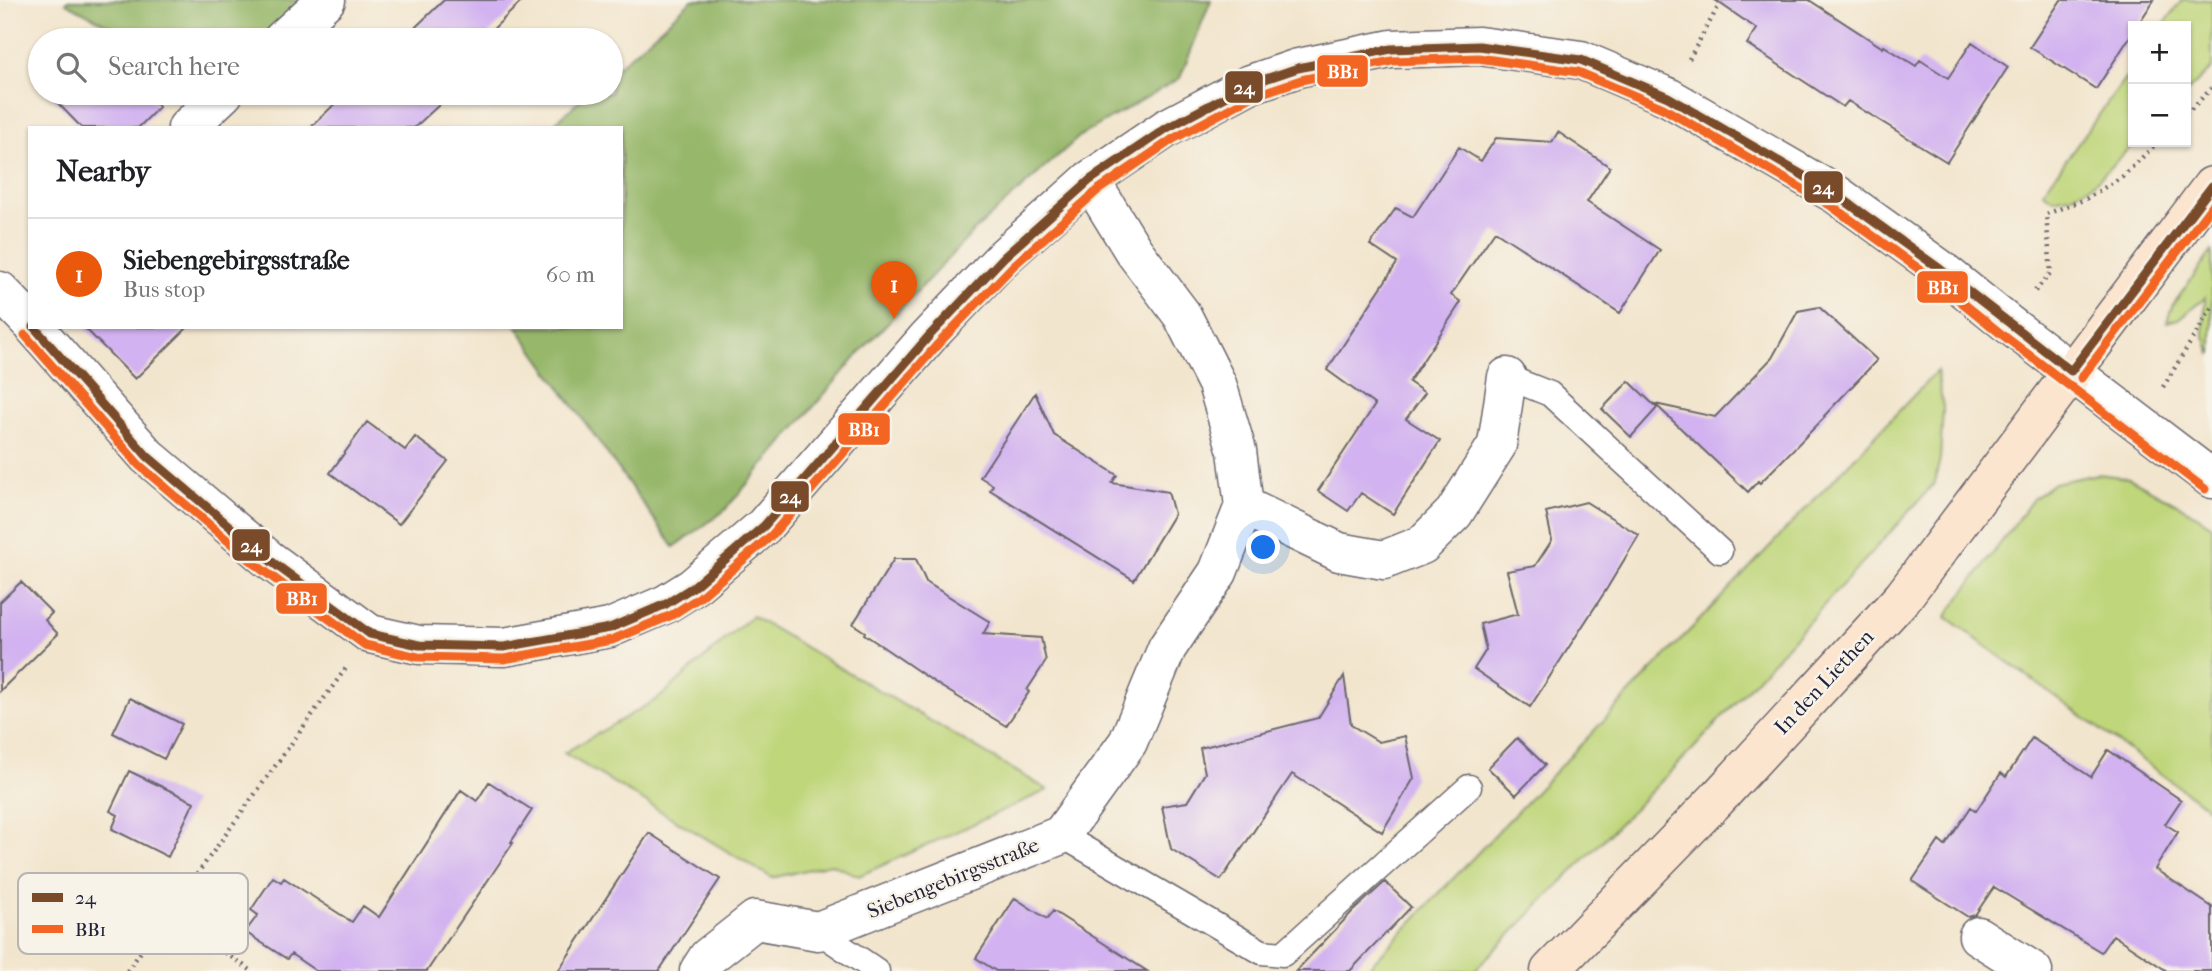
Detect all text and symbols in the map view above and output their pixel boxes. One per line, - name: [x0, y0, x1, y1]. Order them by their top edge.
- map controls: [2128, 21, 2191, 147]
- button: +: [2128, 21, 2191, 84]
- search box: [28, 28, 623, 105]
- icon: search: [52, 48, 90, 86]
- text: Search here: [108, 51, 240, 82]
- line badge: BB1: [1316, 54, 1369, 88]
- text: BB1: [1327, 61, 1359, 83]
- line badge: 24: [1224, 70, 1264, 104]
- text: 24: [1234, 77, 1255, 99]
- button: −: [2128, 84, 2191, 147]
- text: Nearby: [56, 154, 151, 189]
- line badge: 24: [1803, 170, 1844, 204]
- text: 24: [1813, 177, 1834, 199]
- text: Siebengebirgsstraße: [123, 245, 350, 276]
- text: 1: [75, 261, 83, 288]
- text: 60 m: [546, 261, 595, 288]
- pin: 1: [871, 261, 917, 319]
- line badge: BB1: [1916, 270, 1969, 304]
- text: Bus stop: [123, 276, 205, 303]
- text: BB1: [1927, 277, 1959, 299]
- line badge: BB1: [837, 412, 891, 446]
- text: BB1: [848, 419, 880, 441]
- line badge: 24: [770, 480, 810, 513]
- text: 24: [780, 486, 801, 508]
- line badge: 24: [231, 528, 271, 562]
- your location: [1246, 530, 1280, 564]
- text: 24: [241, 535, 262, 557]
- line badge: BB1: [275, 582, 328, 615]
- text: BB1: [286, 588, 318, 610]
- street label: In den Liethen: [1769, 625, 1879, 739]
- street label: Siebengebirgsstraße: [864, 833, 1042, 923]
- legend: [18, 873, 248, 954]
- text: 24: [75, 887, 97, 909]
- text: BB1: [75, 919, 106, 941]

